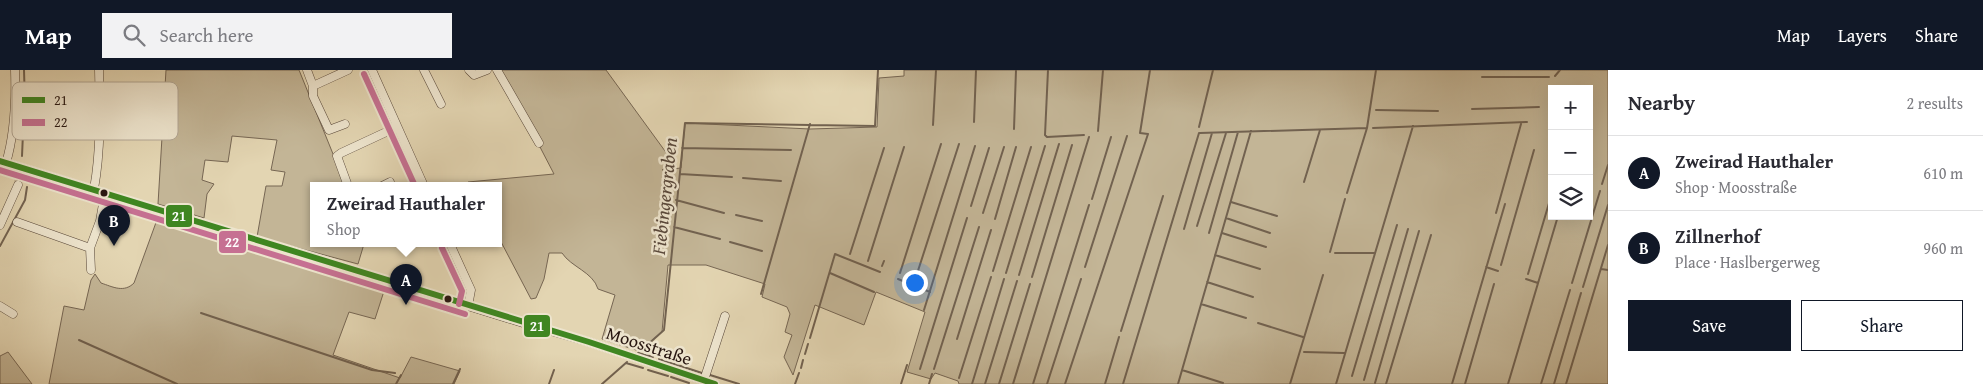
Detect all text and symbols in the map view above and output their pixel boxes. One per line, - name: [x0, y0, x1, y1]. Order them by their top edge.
- search box: [102, 13, 452, 58]
- text: Map: [25, 18, 72, 53]
- icon: search: [120, 21, 148, 49]
- text: Search here: [160, 21, 253, 49]
- text: Map: [1777, 22, 1810, 49]
- text: Layers: [1838, 22, 1887, 49]
- text: Share: [1915, 22, 1958, 49]
- legend: [12, 82, 178, 140]
- map controls: [1548, 85, 1593, 220]
- button: +: [1548, 85, 1593, 130]
- text: Nearby: [1628, 87, 1695, 118]
- text: 21: [54, 90, 67, 110]
- text: 2 results: [1906, 91, 1963, 115]
- text: 22: [54, 112, 67, 132]
- button: −: [1548, 130, 1593, 175]
- water label: Fiebingergraben: [644, 136, 684, 257]
- text: Zweirad Hauthaler: [1675, 147, 1833, 175]
- text: A: [1639, 161, 1649, 185]
- text: 610 m: [1923, 161, 1963, 185]
- button: layers: [1548, 175, 1593, 220]
- text: Shop · Moosstraße: [1675, 175, 1797, 199]
- popup: [310, 182, 502, 247]
- unlabelled marker: [99, 188, 109, 198]
- text: Zweirad Hauthaler: [327, 189, 485, 217]
- line badge: 21: [165, 204, 193, 228]
- pin: B: [98, 205, 130, 246]
- text: 21: [172, 206, 186, 226]
- text: Shop: [327, 217, 360, 241]
- text: Zillnerhof: [1675, 222, 1760, 250]
- line badge: 22: [218, 230, 247, 254]
- text: 22: [225, 232, 239, 252]
- text: B: [1639, 236, 1649, 260]
- text: 960 m: [1923, 236, 1963, 260]
- text: Place · Haslbergerweg: [1675, 250, 1820, 274]
- pin: A: [390, 264, 422, 305]
- your location: [902, 270, 928, 296]
- unlabelled marker: [443, 294, 453, 304]
- button: Save: [1628, 300, 1791, 351]
- button: Share: [1801, 300, 1963, 351]
- line badge: 21: [523, 314, 551, 338]
- text: 21: [530, 316, 544, 336]
- street label: Moosstraße: [603, 319, 695, 372]

